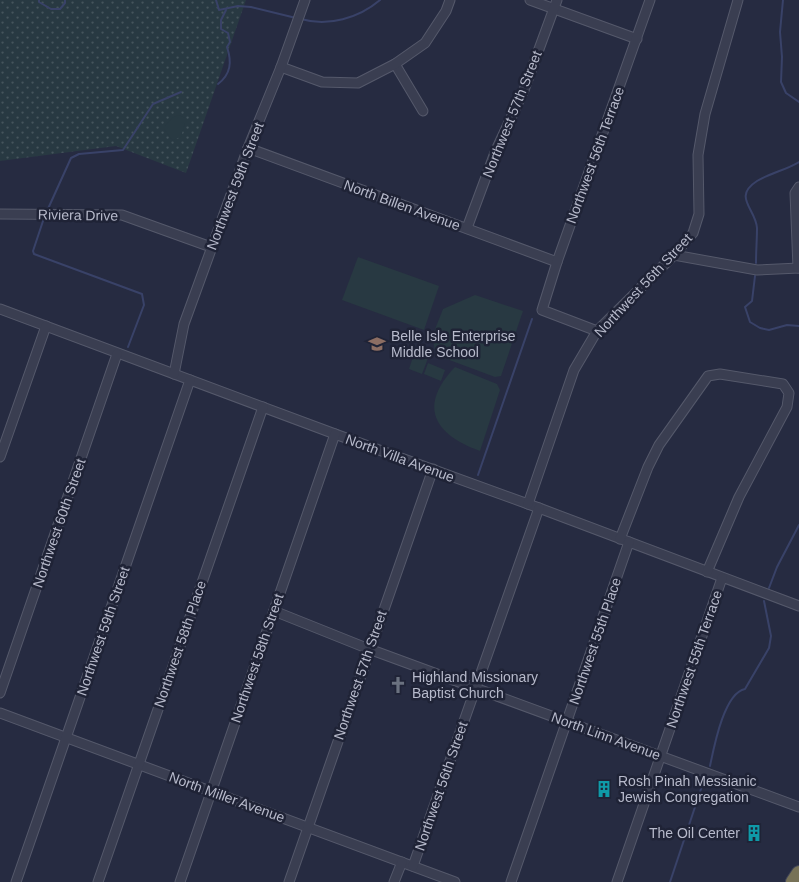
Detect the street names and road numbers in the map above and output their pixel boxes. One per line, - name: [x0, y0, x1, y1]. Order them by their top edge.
- street label: Northwest 57th Street: [479, 48, 545, 180]
- street label: Northwest 56th Terrace: [563, 84, 627, 226]
- street label: Northwest 59th Street: [203, 120, 267, 252]
- street label: North Billen Avenue: [342, 176, 463, 234]
- street label: Riviera Drive: [38, 206, 118, 224]
- street label: Northwest 56th Street: [591, 230, 695, 340]
- street label: North Villa Avenue: [343, 431, 457, 485]
- street label: Northwest 60th Street: [29, 456, 89, 590]
- street label: Northwest 59th Street: [73, 564, 133, 698]
- street label: Northwest 55th Place: [566, 575, 624, 707]
- street label: Northwest 58th Place: [151, 578, 209, 710]
- street label: Northwest 55th Terrace: [663, 588, 725, 730]
- street label: Northwest 58th Street: [227, 591, 287, 725]
- street label: Northwest 57th Street: [330, 608, 390, 742]
- street label: North Linn Avenue: [549, 709, 663, 763]
- street label: Northwest 56th Street: [411, 719, 471, 853]
- street label: North Miller Avenue: [167, 769, 287, 825]

